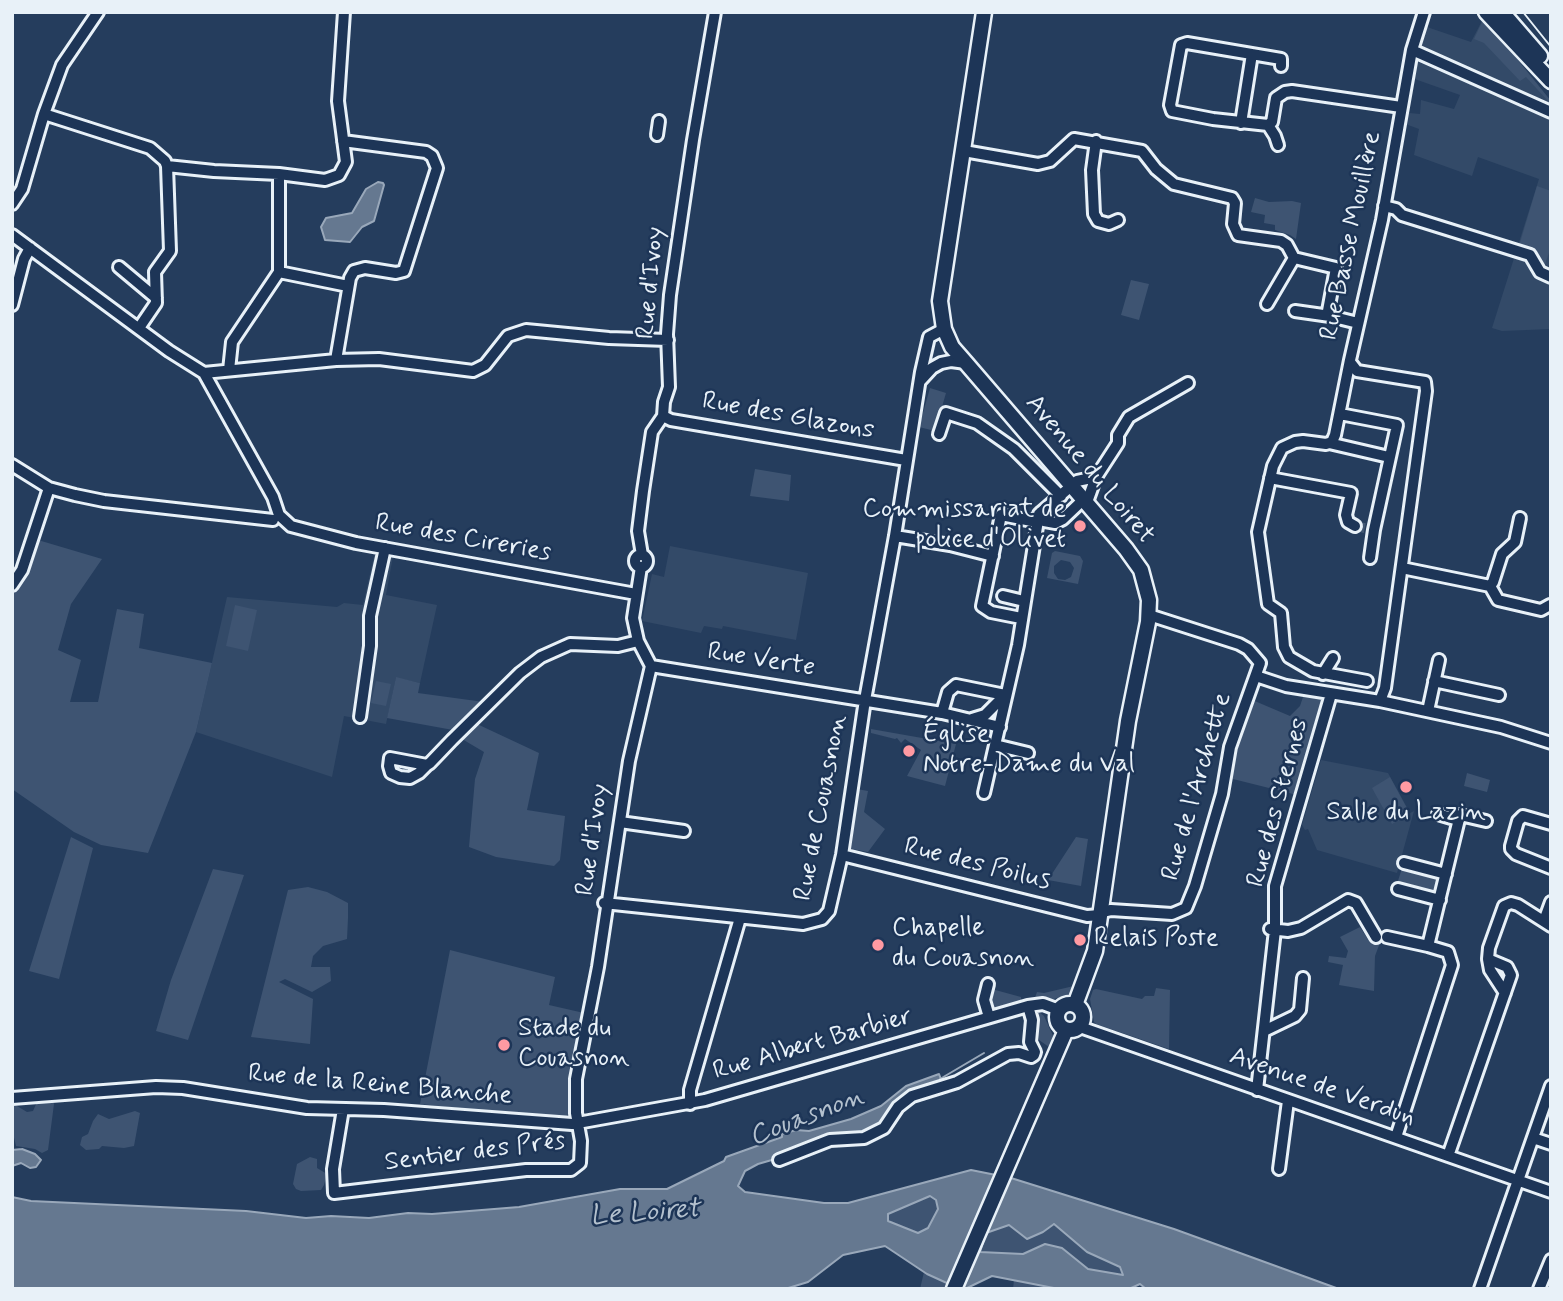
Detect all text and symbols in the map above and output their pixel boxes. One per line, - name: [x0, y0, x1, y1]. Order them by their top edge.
- street label: Rue Basse Mouillère: [1315, 129, 1389, 343]
- street label: Rue d'Ivoy: [632, 225, 672, 341]
- street label: Rue des Glazons: [699, 386, 877, 448]
- street label: Avenue du Loiret: [1017, 389, 1161, 551]
- place label: Commissariat de police d'Olivet: [863, 495, 1066, 556]
- street label: Rue des Cireries: [373, 508, 553, 570]
- marker: Commissariat de police d'Olivet: [1072, 518, 1088, 534]
- street label: Rue Verte: [705, 637, 817, 685]
- street label: Rue de l'Archette: [1156, 689, 1240, 885]
- street label: Rue de Couasnon: [789, 712, 855, 904]
- street label: Rue des Sternes: [1241, 715, 1317, 891]
- place label: Église Notre-Dame du Val: [923, 720, 1135, 782]
- marker: Église Notre-Dame du Val: [901, 743, 917, 759]
- marker: Salle du Lazin: [1398, 779, 1414, 795]
- street label: Rue d'Ivoy: [571, 782, 617, 898]
- place label: Salle du Lazin: [1326, 798, 1486, 830]
- street label: Rue des Poilus: [901, 832, 1053, 898]
- place label: Chapelle du Couasnon: [892, 914, 1034, 976]
- place label: Relais Poste: [1094, 924, 1219, 956]
- marker: Relais Poste: [1072, 932, 1088, 948]
- marker: Chapelle du Couasnon: [870, 937, 886, 953]
- street label: Rue Albert Barbier: [710, 1002, 916, 1088]
- place label: Stade du Couasnon: [518, 1014, 630, 1076]
- marker: Stade du Couasnon: [496, 1037, 512, 1053]
- street label: Avenue de Verdun: [1225, 1042, 1419, 1134]
- street label: Rue de la Reine Blanche: [247, 1059, 513, 1113]
- water label: Couasnon: [745, 1081, 869, 1155]
- street label: Sentier des Prés: [383, 1126, 567, 1180]
- water label: Le Loiret: [589, 1193, 701, 1235]

